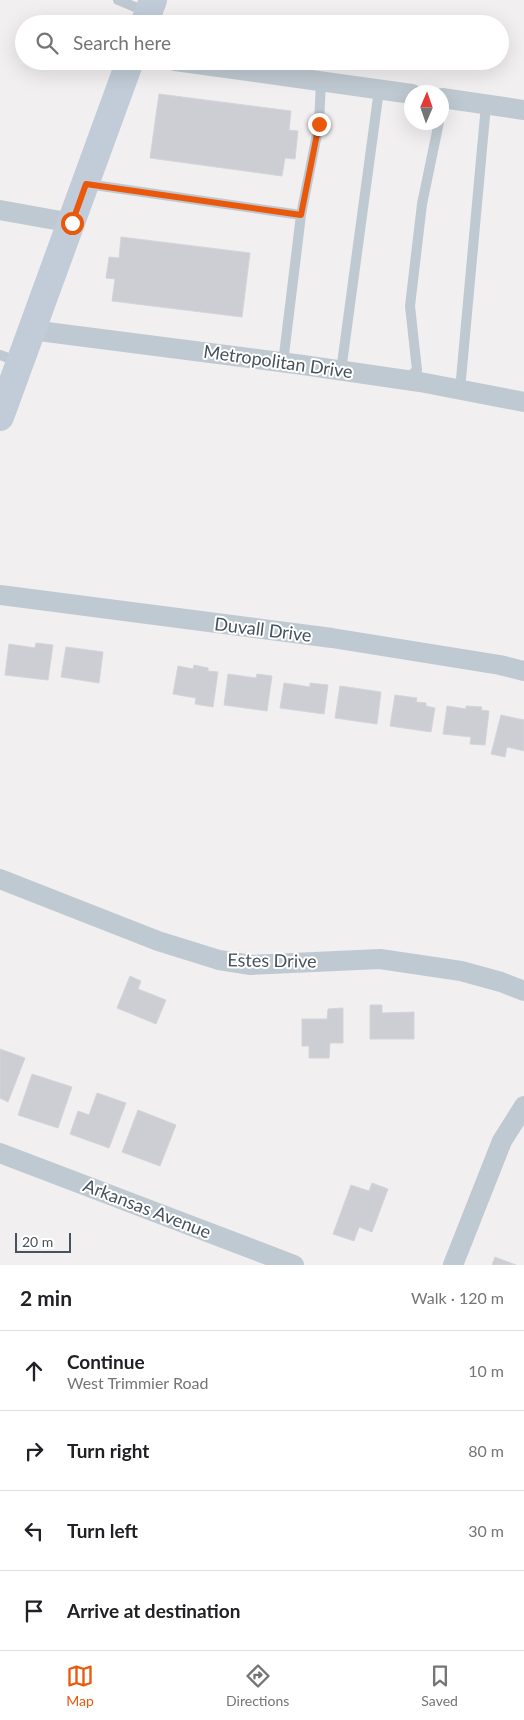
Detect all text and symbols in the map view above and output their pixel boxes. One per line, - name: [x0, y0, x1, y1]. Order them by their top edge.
- search box: [15, 15, 509, 70]
- icon: search: [33, 29, 61, 57]
- text: Search here: [73, 31, 171, 54]
- north arrow: [404, 85, 449, 130]
- route end: [308, 113, 331, 136]
- route start: [61, 212, 84, 235]
- street label: Metropolitan Drive: [202, 340, 354, 382]
- street label: Duvall Drive: [213, 612, 313, 646]
- street label: Estes Drive: [227, 948, 317, 972]
- street label: Arkansas Avenue: [80, 1174, 214, 1243]
- scale bar: [15, 1230, 71, 1253]
- text: 20 m: [22, 1233, 53, 1250]
- text: 2 min: [20, 1285, 72, 1310]
- text: Walk · 120 m: [411, 1288, 504, 1307]
- text: Continue: [67, 1350, 145, 1373]
- icon: ahead: [20, 1357, 48, 1385]
- text: 10 m: [468, 1361, 504, 1380]
- text: West Trimmier Road: [67, 1373, 208, 1392]
- icon: right: [20, 1437, 48, 1465]
- text: Turn right: [67, 1439, 149, 1462]
- text: 80 m: [468, 1441, 504, 1460]
- icon: left: [20, 1517, 48, 1545]
- text: Turn left: [67, 1519, 138, 1542]
- text: 30 m: [468, 1521, 504, 1540]
- icon: arrive: [20, 1597, 48, 1625]
- text: Arrive at destination: [67, 1599, 240, 1622]
- tab: Map: [66, 1662, 94, 1709]
- tab: Directions: [226, 1662, 289, 1709]
- tab: Saved: [421, 1662, 458, 1709]

